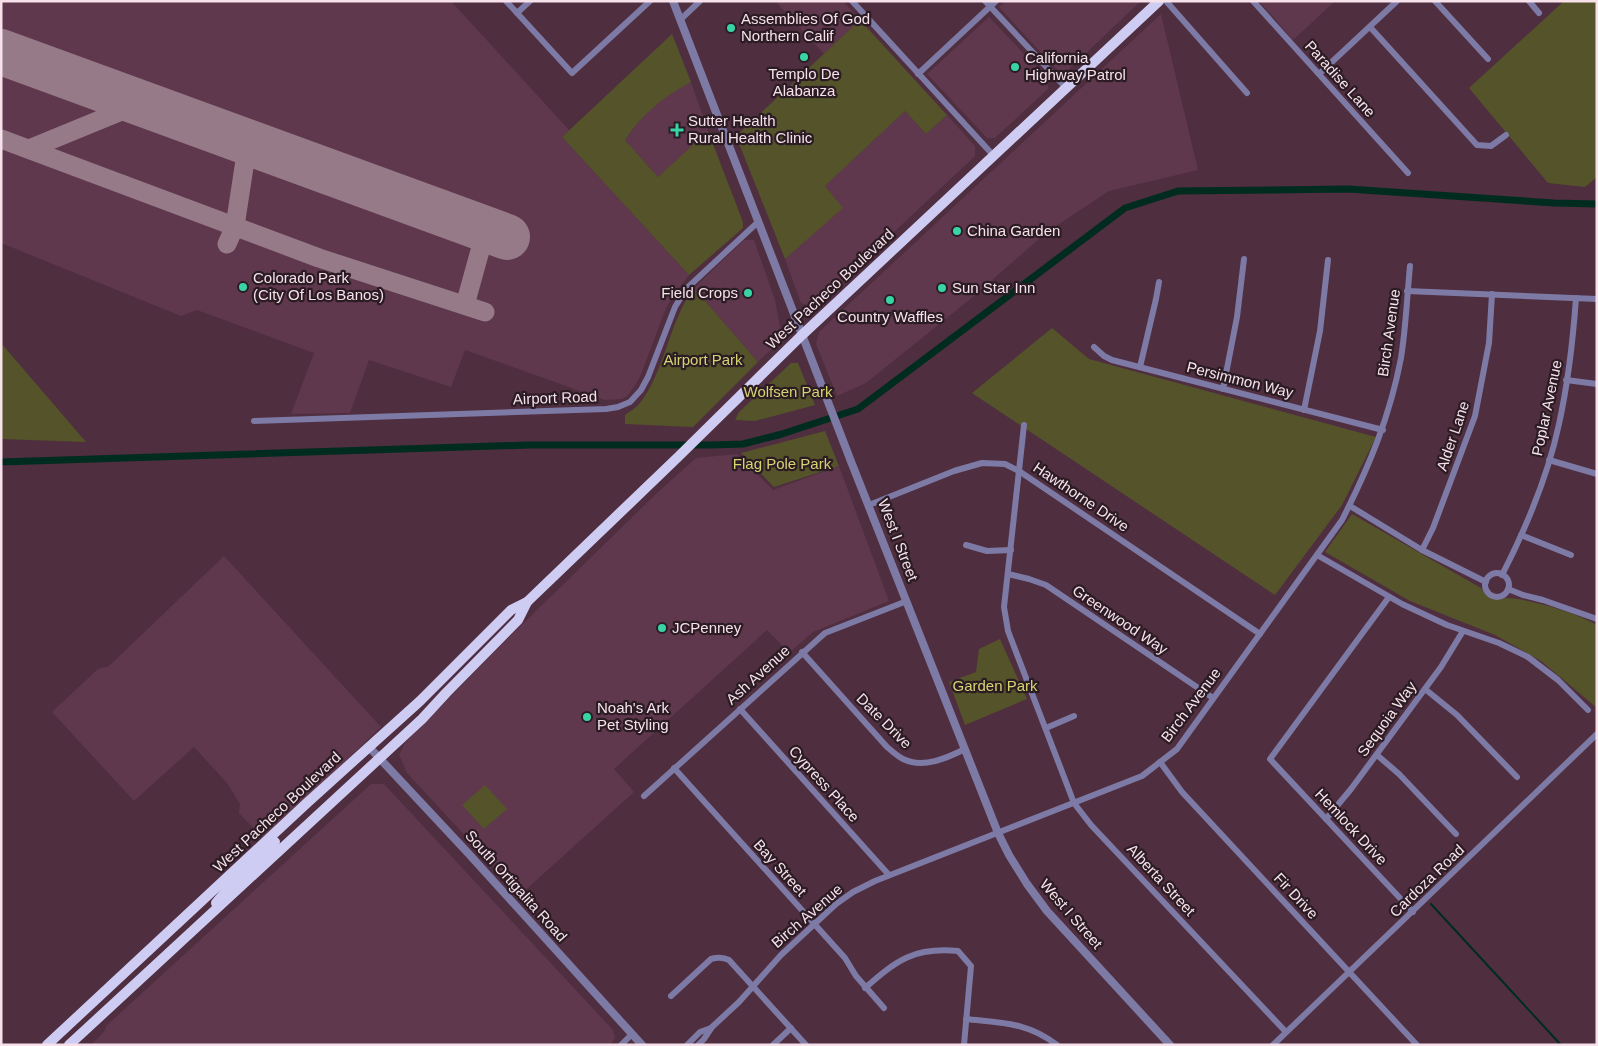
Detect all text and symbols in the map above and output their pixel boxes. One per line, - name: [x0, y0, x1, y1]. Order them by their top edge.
- place label: Assemblies Of God Northern Calif: [741, 10, 870, 44]
- marker: Assemblies Of God Northern Calif: [725, 22, 737, 34]
- street label: Paradise Lane: [1302, 37, 1379, 120]
- place label: California Highway Patrol: [1025, 49, 1126, 83]
- marker: Templo De Alabanza: [798, 51, 810, 63]
- marker: California Highway Patrol: [1009, 61, 1021, 73]
- place label: Templo De Alabanza: [768, 65, 840, 99]
- place label: Sutter Health Rural Health Clinic: [688, 112, 813, 146]
- marker: Sutter Health Rural Health Clinic: [670, 123, 684, 137]
- place label: China Garden: [967, 222, 1060, 239]
- street label: West Pacheco Boulevard: [762, 225, 897, 352]
- marker: China Garden: [951, 225, 963, 237]
- place label: Colorado Park (City Of Los Banos): [253, 269, 384, 303]
- place label: Sun Star Inn: [952, 279, 1035, 296]
- marker: Colorado Park (City Of Los Banos): [237, 281, 249, 293]
- marker: Sun Star Inn: [936, 282, 948, 294]
- place label: Field Crops: [661, 284, 738, 301]
- marker: Field Crops: [742, 287, 754, 299]
- street label: Birch Avenue: [1374, 288, 1403, 378]
- marker: Country Waffles: [884, 294, 896, 306]
- place label: Country Waffles: [837, 308, 943, 325]
- park label: Airport Park: [663, 351, 743, 368]
- street label: Persimmon Way: [1185, 358, 1296, 401]
- street label: Poplar Avenue: [1528, 359, 1565, 457]
- park label: Wolfsen Park: [744, 383, 833, 400]
- street label: Airport Road: [513, 388, 597, 407]
- street label: Alder Lane: [1433, 399, 1472, 473]
- park label: Flag Pole Park: [733, 455, 832, 472]
- street label: Hawthorne Drive: [1030, 458, 1132, 535]
- street label: West I Street: [875, 496, 922, 584]
- street label: Greenwood Way: [1069, 581, 1172, 658]
- place label: JCPenney: [672, 619, 742, 636]
- marker: JCPenney: [656, 622, 668, 634]
- street label: Ash Avenue: [722, 642, 793, 708]
- street label: Birch Avenue: [1157, 664, 1224, 745]
- park label: Garden Park: [952, 677, 1038, 694]
- street label: Sequoia Way: [1354, 677, 1420, 760]
- street label: Date Drive: [853, 690, 915, 752]
- place label: Noah's Ark Pet Styling: [597, 699, 670, 733]
- marker: Noah's Ark Pet Styling: [581, 711, 593, 723]
- street label: Cypress Place: [786, 742, 863, 825]
- street label: West Pacheco Boulevard: [209, 748, 344, 875]
- street label: Hemlock Drive: [1312, 785, 1391, 868]
- street label: South Ortigalita Road: [462, 827, 571, 945]
- street label: Bay Street: [751, 836, 811, 900]
- street label: Alberta Street: [1124, 840, 1199, 920]
- street label: Cardoza Road: [1386, 841, 1467, 920]
- street label: Fir Drive: [1271, 869, 1322, 922]
- street label: West I Street: [1037, 875, 1107, 952]
- street label: Birch Avenue: [768, 880, 846, 951]

